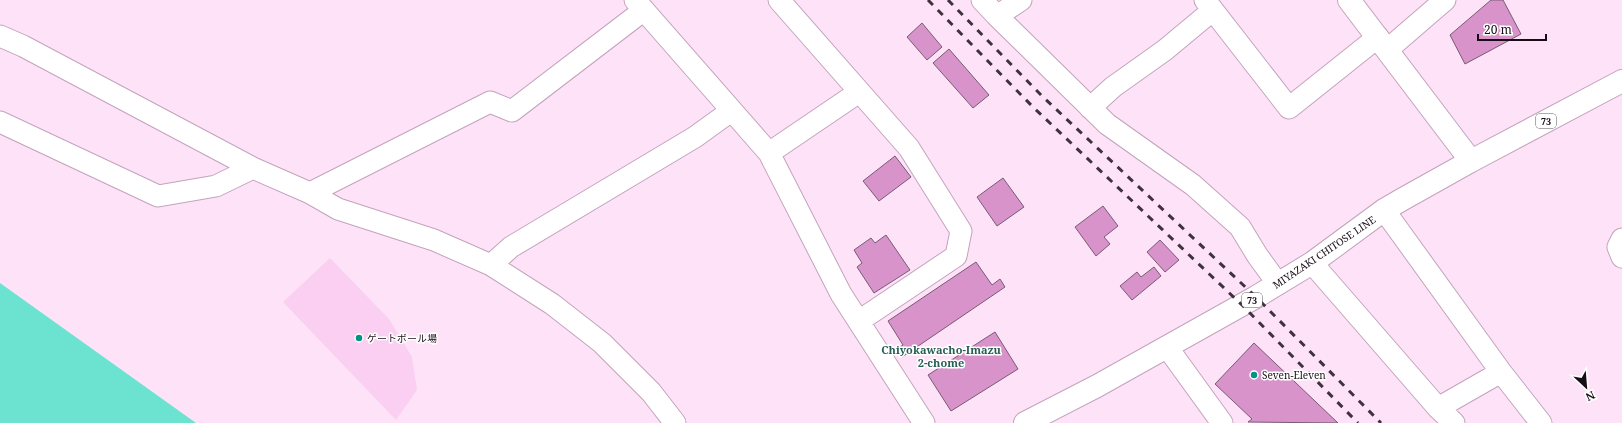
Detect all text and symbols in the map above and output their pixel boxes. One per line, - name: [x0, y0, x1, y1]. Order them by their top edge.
- scale bar: [1478, 16, 1546, 42]
- text: 20 m: [1484, 21, 1512, 38]
- road number: 73: [1536, 114, 1556, 128]
- street label: MIYAZAKI CHITOSE LINE: [1270, 212, 1378, 292]
- road number: 73: [1242, 293, 1262, 307]
- place label: ゲートボール場: [367, 331, 437, 345]
- marker: ゲートボール場: [354, 333, 364, 343]
- district label: Chiyokawacho-Imazu 2-chome: [881, 342, 1001, 370]
- north arrow: [1566, 367, 1606, 407]
- place label: Seven-Eleven: [1262, 368, 1326, 382]
- marker: Seven-Eleven: [1249, 370, 1259, 380]
- text: N: [1583, 388, 1598, 405]

